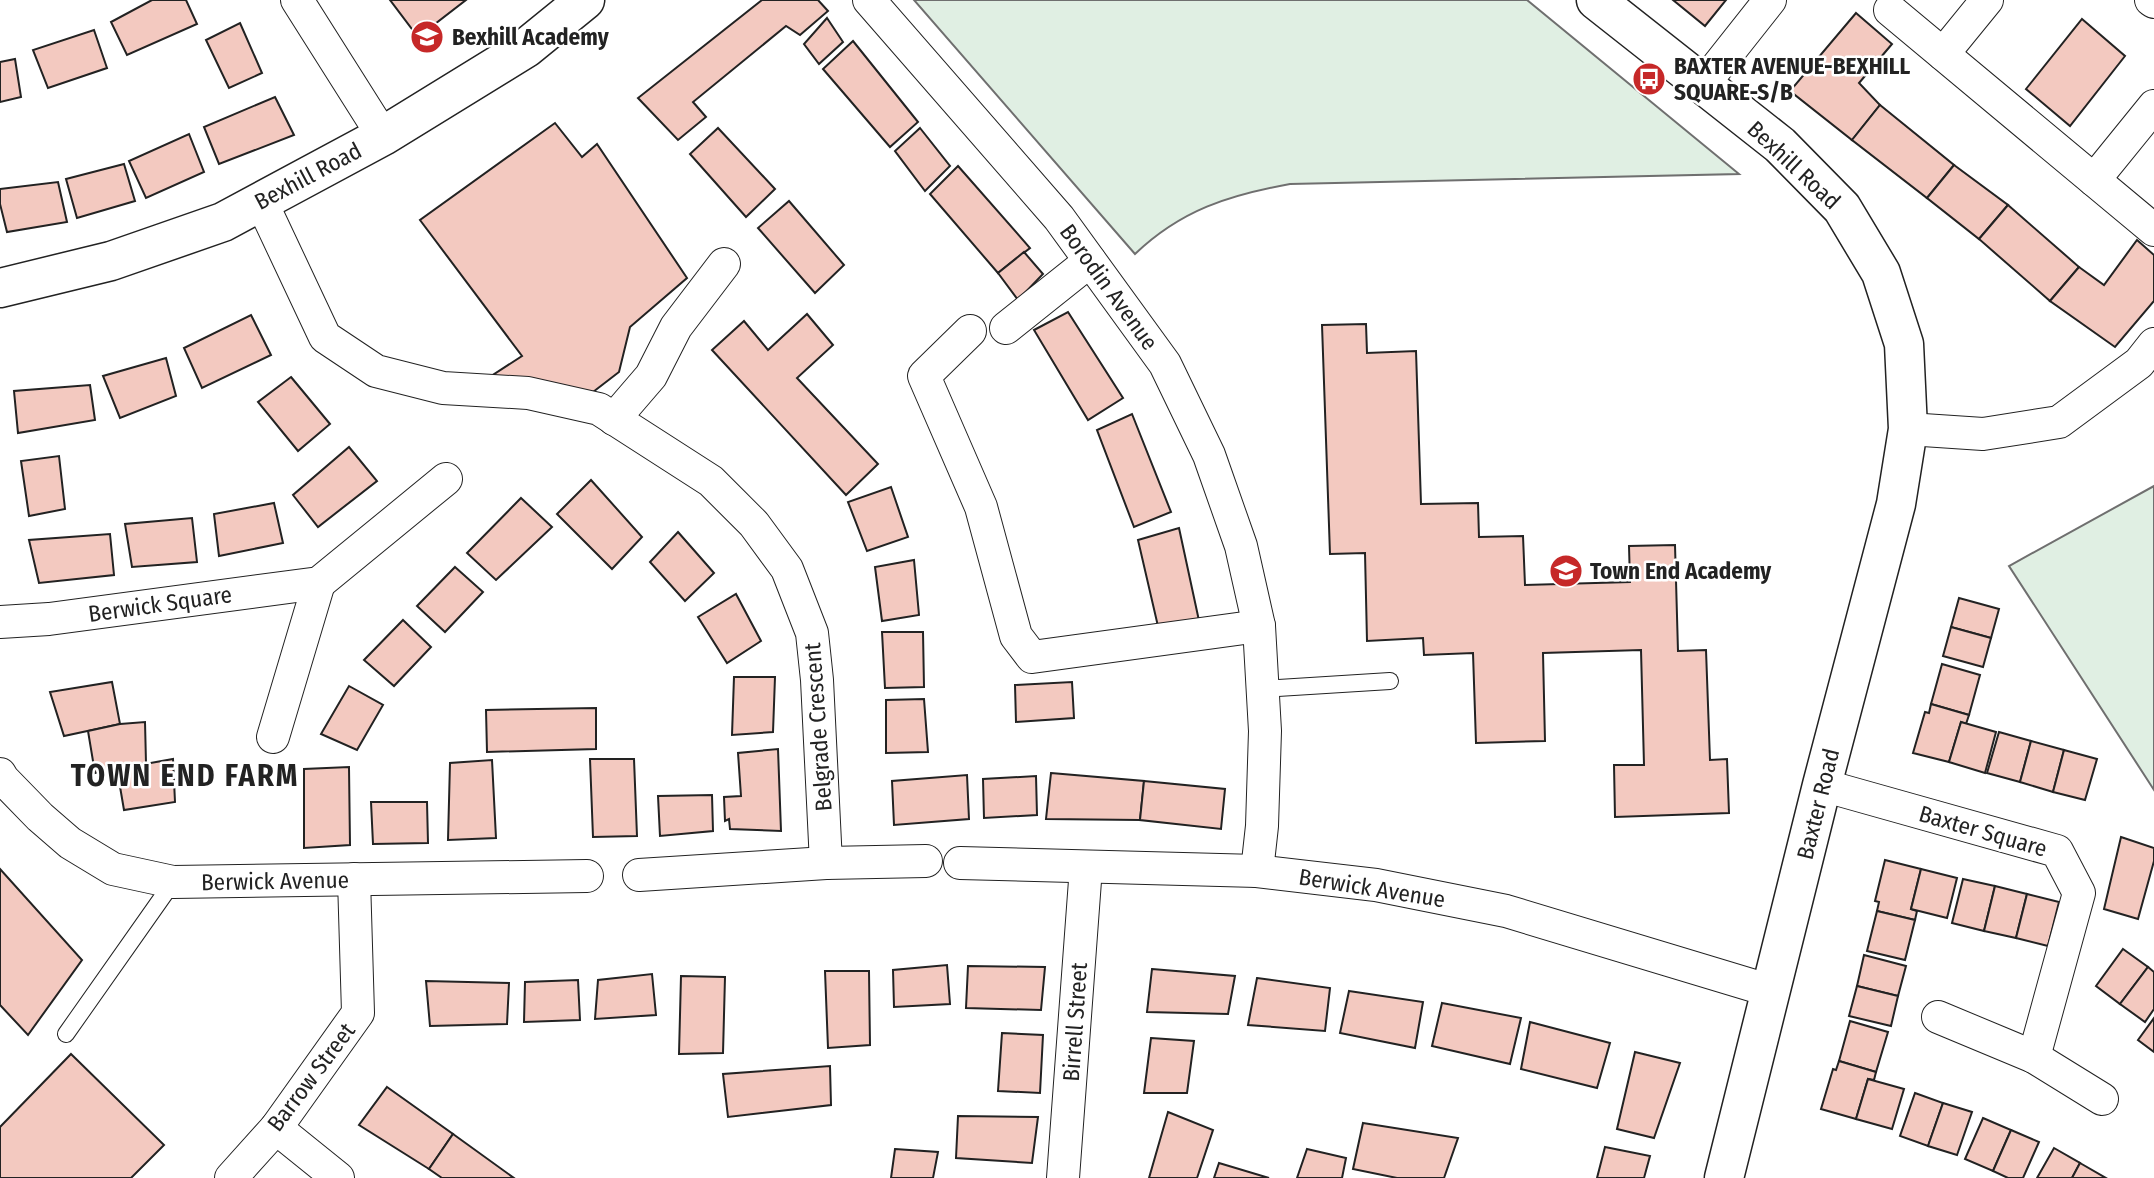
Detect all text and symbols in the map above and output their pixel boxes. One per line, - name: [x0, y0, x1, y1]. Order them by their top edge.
- school or university icon: Bexhill Academy: [408, 18, 446, 56]
- place label: Bexhill Academy: [452, 23, 610, 51]
- place label: BAXTER AVENUE-BEXHILL SQUARE-S/B: [1674, 52, 1910, 106]
- bus stop icon: BAXTER AVENUE-BEXHILL SQUARE-S/B: [1630, 60, 1668, 98]
- street label: Bexhill Road: [1742, 115, 1846, 215]
- street label: Bexhill Road: [250, 136, 366, 216]
- street label: Borodin Avenue: [1054, 219, 1164, 355]
- school or university icon: Town End Academy: [1547, 552, 1585, 590]
- place label: Town End Academy: [1590, 557, 1772, 585]
- street label: Berwick Square: [86, 580, 234, 628]
- street label: Belgrade Crescent: [798, 641, 838, 812]
- street label: Baxter Road: [1791, 746, 1845, 862]
- district label: TOWN END FARM: [71, 758, 299, 794]
- street label: Baxter Square: [1916, 799, 2050, 863]
- street label: Berwick Avenue: [1297, 863, 1447, 913]
- street label: Berwick Avenue: [201, 866, 349, 896]
- street label: Birrell Street: [1057, 961, 1093, 1082]
- street label: Barrow Street: [261, 1017, 361, 1137]

